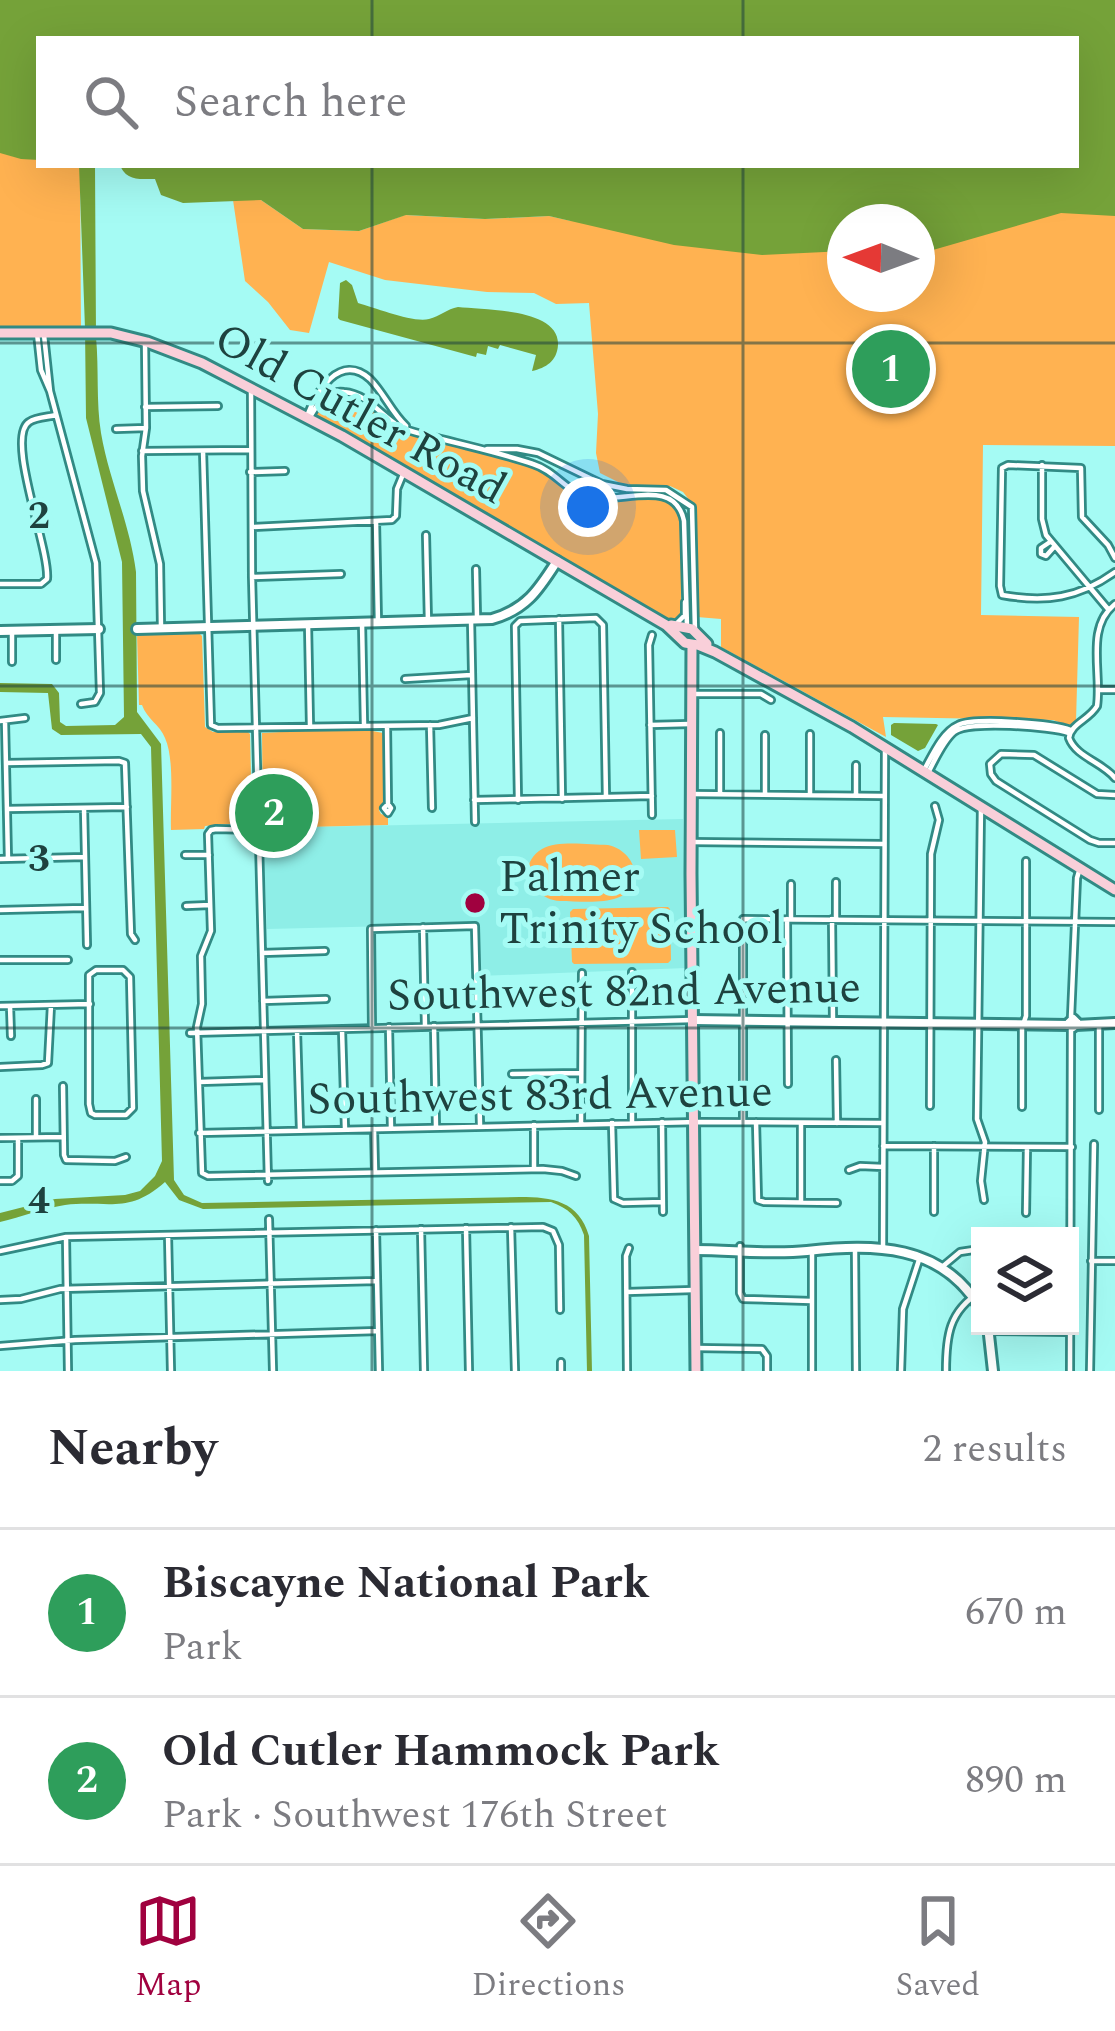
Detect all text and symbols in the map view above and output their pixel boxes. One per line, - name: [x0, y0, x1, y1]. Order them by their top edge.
- search box: [36, 36, 1079, 168]
- text: Search here: [174, 68, 407, 137]
- icon: search: [78, 69, 144, 135]
- north arrow: [827, 204, 935, 312]
- street label: Old Cutler Road: [201, 305, 519, 523]
- pin: 1: [852, 324, 930, 414]
- your location: [558, 477, 618, 537]
- text: 2: [28, 487, 50, 546]
- pin: 2: [235, 768, 313, 858]
- text: 3: [28, 830, 50, 889]
- place label: Palmer Trinity School: [499, 843, 783, 964]
- marker: Palmer Trinity School: [462, 890, 488, 916]
- street label: Southwest 82nd Avenue: [386, 953, 862, 1031]
- street label: Southwest 83rd Avenue: [307, 1057, 773, 1135]
- text: 4: [28, 1172, 50, 1231]
- map controls: [971, 1227, 1079, 1335]
- button: layers: [971, 1227, 1079, 1335]
- text: Nearby: [48, 1410, 217, 1488]
- text: 2 results: [923, 1420, 1067, 1479]
- text: Biscayne National Park: [162, 1549, 650, 1618]
- text: 1: [76, 1583, 98, 1642]
- text: 670 m: [965, 1583, 1067, 1642]
- text: Park: [162, 1618, 242, 1677]
- text: Old Cutler Hammock Park: [162, 1717, 720, 1786]
- text: 2: [76, 1751, 98, 1810]
- text: 890 m: [965, 1751, 1067, 1810]
- text: Park · Southwest 176th Street: [162, 1786, 668, 1845]
- tab: Map: [135, 1888, 201, 2010]
- tab: Directions: [471, 1888, 625, 2010]
- tab: Saved: [895, 1888, 980, 2010]

